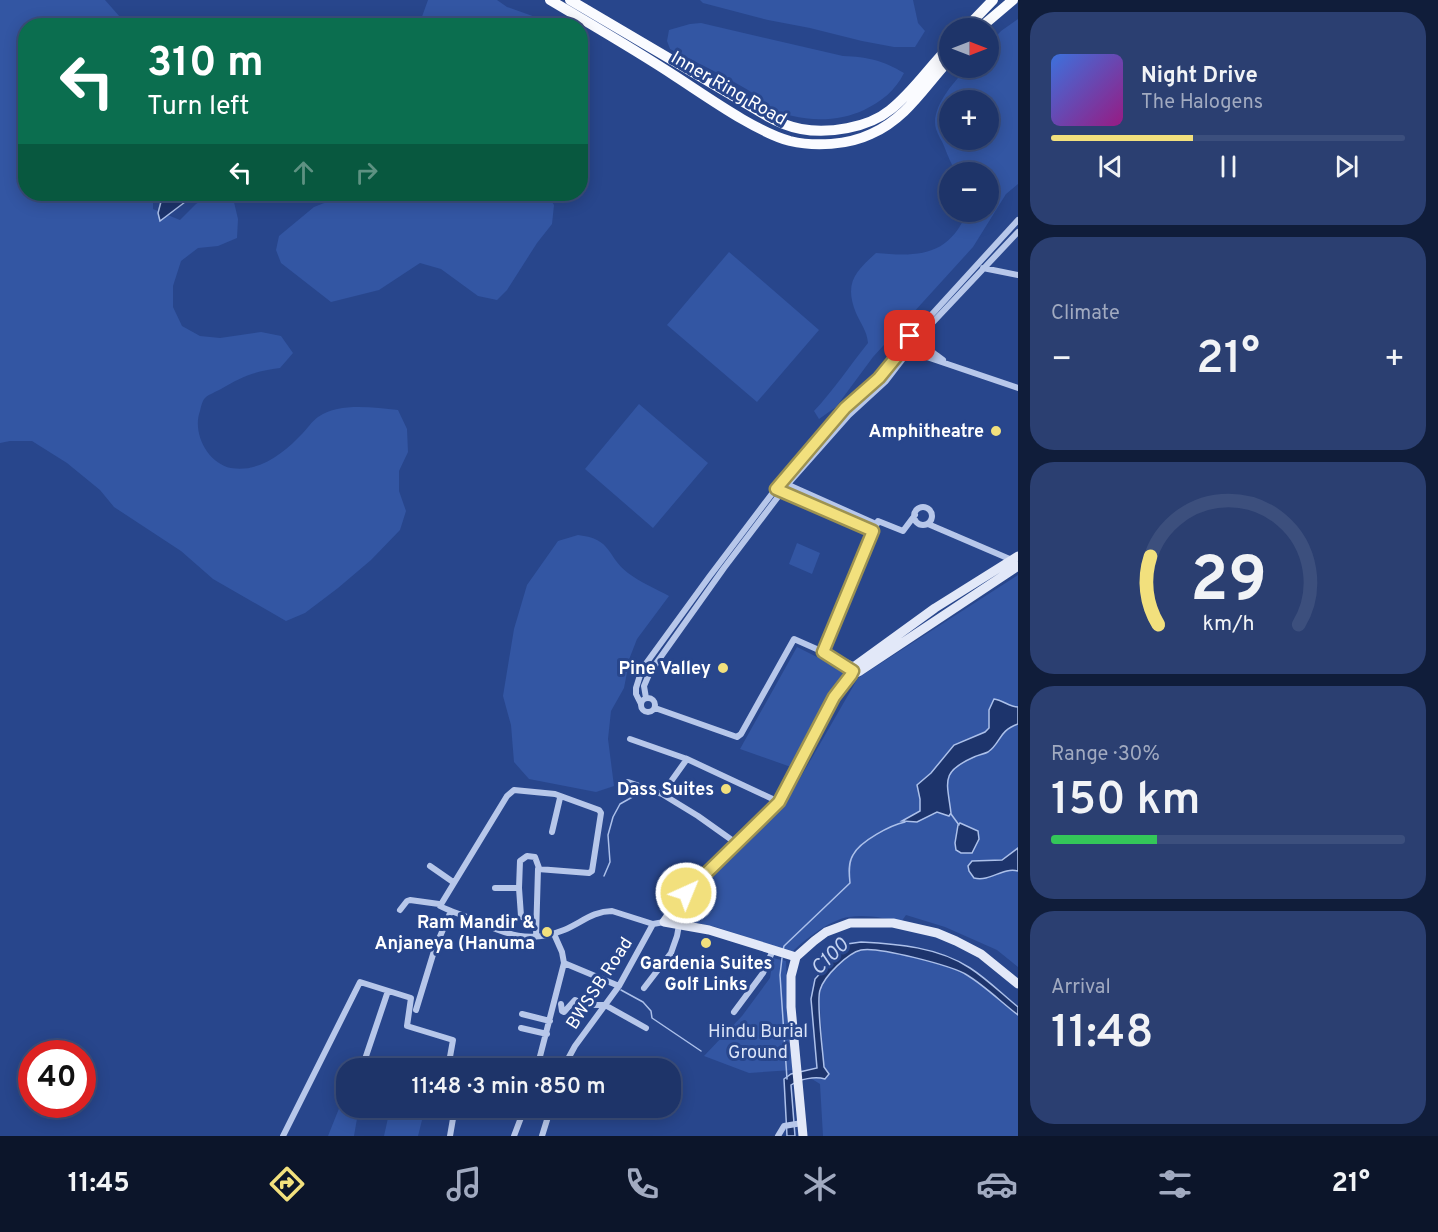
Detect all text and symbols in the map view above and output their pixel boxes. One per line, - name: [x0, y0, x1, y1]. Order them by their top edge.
- north arrow: [939, 18, 999, 78]
- map controls: [939, 18, 999, 222]
- text: 310 m: [147, 38, 264, 91]
- icon: left: [48, 42, 126, 120]
- street label: Inner Ring Road: [666, 47, 790, 132]
- text: Night Drive: [1141, 63, 1258, 90]
- text: Turn left: [147, 90, 249, 124]
- button: +: [939, 90, 999, 150]
- text: The Halogens: [1141, 90, 1263, 116]
- icon: previous: [1094, 150, 1127, 183]
- icon: pause: [1212, 150, 1245, 183]
- icon: next: [1330, 150, 1363, 183]
- icon: left: [224, 156, 257, 189]
- icon: ahead: [287, 156, 320, 189]
- icon: right: [350, 156, 383, 189]
- button: −: [939, 162, 999, 222]
- text: Climate: [1051, 301, 1120, 327]
- pin: [884, 310, 935, 361]
- icon: arrive: [893, 319, 926, 352]
- text: 21°: [1196, 332, 1260, 389]
- text: −: [1051, 340, 1072, 382]
- text: +: [1384, 340, 1405, 382]
- place label: Amphitheatre: [869, 421, 984, 444]
- marker: Amphitheatre: [989, 424, 1003, 438]
- text: 29: [1190, 544, 1266, 623]
- text: km/h: [1202, 611, 1254, 638]
- place label: Pine Valley: [619, 658, 711, 681]
- marker: Pine Valley: [716, 661, 730, 675]
- text: Range · 30%: [1051, 742, 1160, 768]
- text: 150 km: [1051, 773, 1200, 830]
- place label: Dass Suites: [617, 779, 714, 802]
- marker: Dass Suites: [719, 782, 733, 796]
- position arrow: [654, 861, 718, 925]
- place label: Ram Mandir & Anjaneya (Hanuma: [375, 912, 535, 956]
- marker: Ram Mandir & Anjaneya (Hanuma: [540, 925, 554, 939]
- water label: C100: [806, 932, 856, 982]
- street label: BWSSB Road: [562, 933, 639, 1034]
- marker: Gardenia Suites Golf Links: [699, 936, 713, 950]
- place label: Gardenia Suites Golf Links: [640, 953, 772, 997]
- text: Arrival: [1051, 975, 1111, 1001]
- text: 11:48: [1051, 1006, 1154, 1063]
- park label: Hindu Burial Ground: [708, 1021, 808, 1065]
- speed limit sign: 40: [18, 1040, 96, 1118]
- text: 11:48 · 3 min · 850 m: [411, 1074, 606, 1101]
- icon: directions: [266, 1163, 308, 1205]
- icon: music: [443, 1163, 485, 1205]
- icon: phone: [621, 1163, 663, 1205]
- icon: climate: [799, 1163, 841, 1205]
- icon: car: [976, 1163, 1018, 1205]
- icon: filters: [1154, 1163, 1196, 1205]
- text: 11:45: [68, 1167, 130, 1201]
- text: 21°: [1332, 1167, 1370, 1201]

